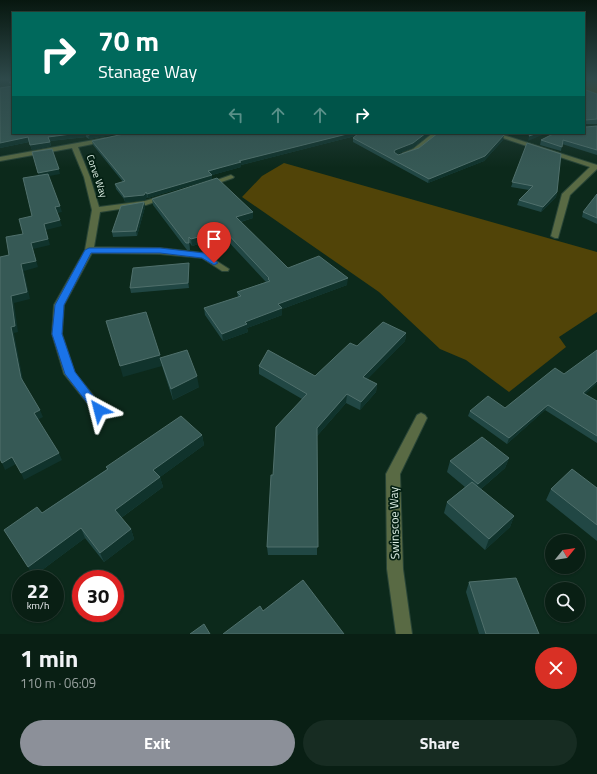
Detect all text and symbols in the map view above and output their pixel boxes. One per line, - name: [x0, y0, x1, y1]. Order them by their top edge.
- text: 70 m: [98, 19, 159, 62]
- icon: right: [32, 28, 84, 80]
- text: Stanage Way: [98, 58, 197, 85]
- icon: left: [225, 104, 247, 126]
- icon: ahead: [267, 104, 289, 126]
- icon: ahead: [309, 104, 331, 126]
- icon: right: [351, 104, 373, 126]
- street label: Corve Way: [83, 152, 111, 200]
- pin: [197, 222, 231, 263]
- icon: arrive: [203, 228, 225, 250]
- position arrow: [78, 389, 120, 431]
- street label: Swinscoe Way: [384, 486, 404, 559]
- north arrow: [545, 534, 585, 574]
- map controls: [545, 534, 585, 622]
- speed limit sign: 30: [72, 570, 124, 622]
- text: 22: [27, 575, 49, 606]
- button: search: [545, 582, 585, 622]
- text: km/h: [27, 598, 49, 613]
- text: 1 min: [20, 640, 78, 676]
- button: close: [535, 647, 577, 689]
- text: 110 m · 06:09: [20, 673, 96, 693]
- button: Exit: [20, 720, 295, 766]
- button: Share: [303, 720, 577, 766]

